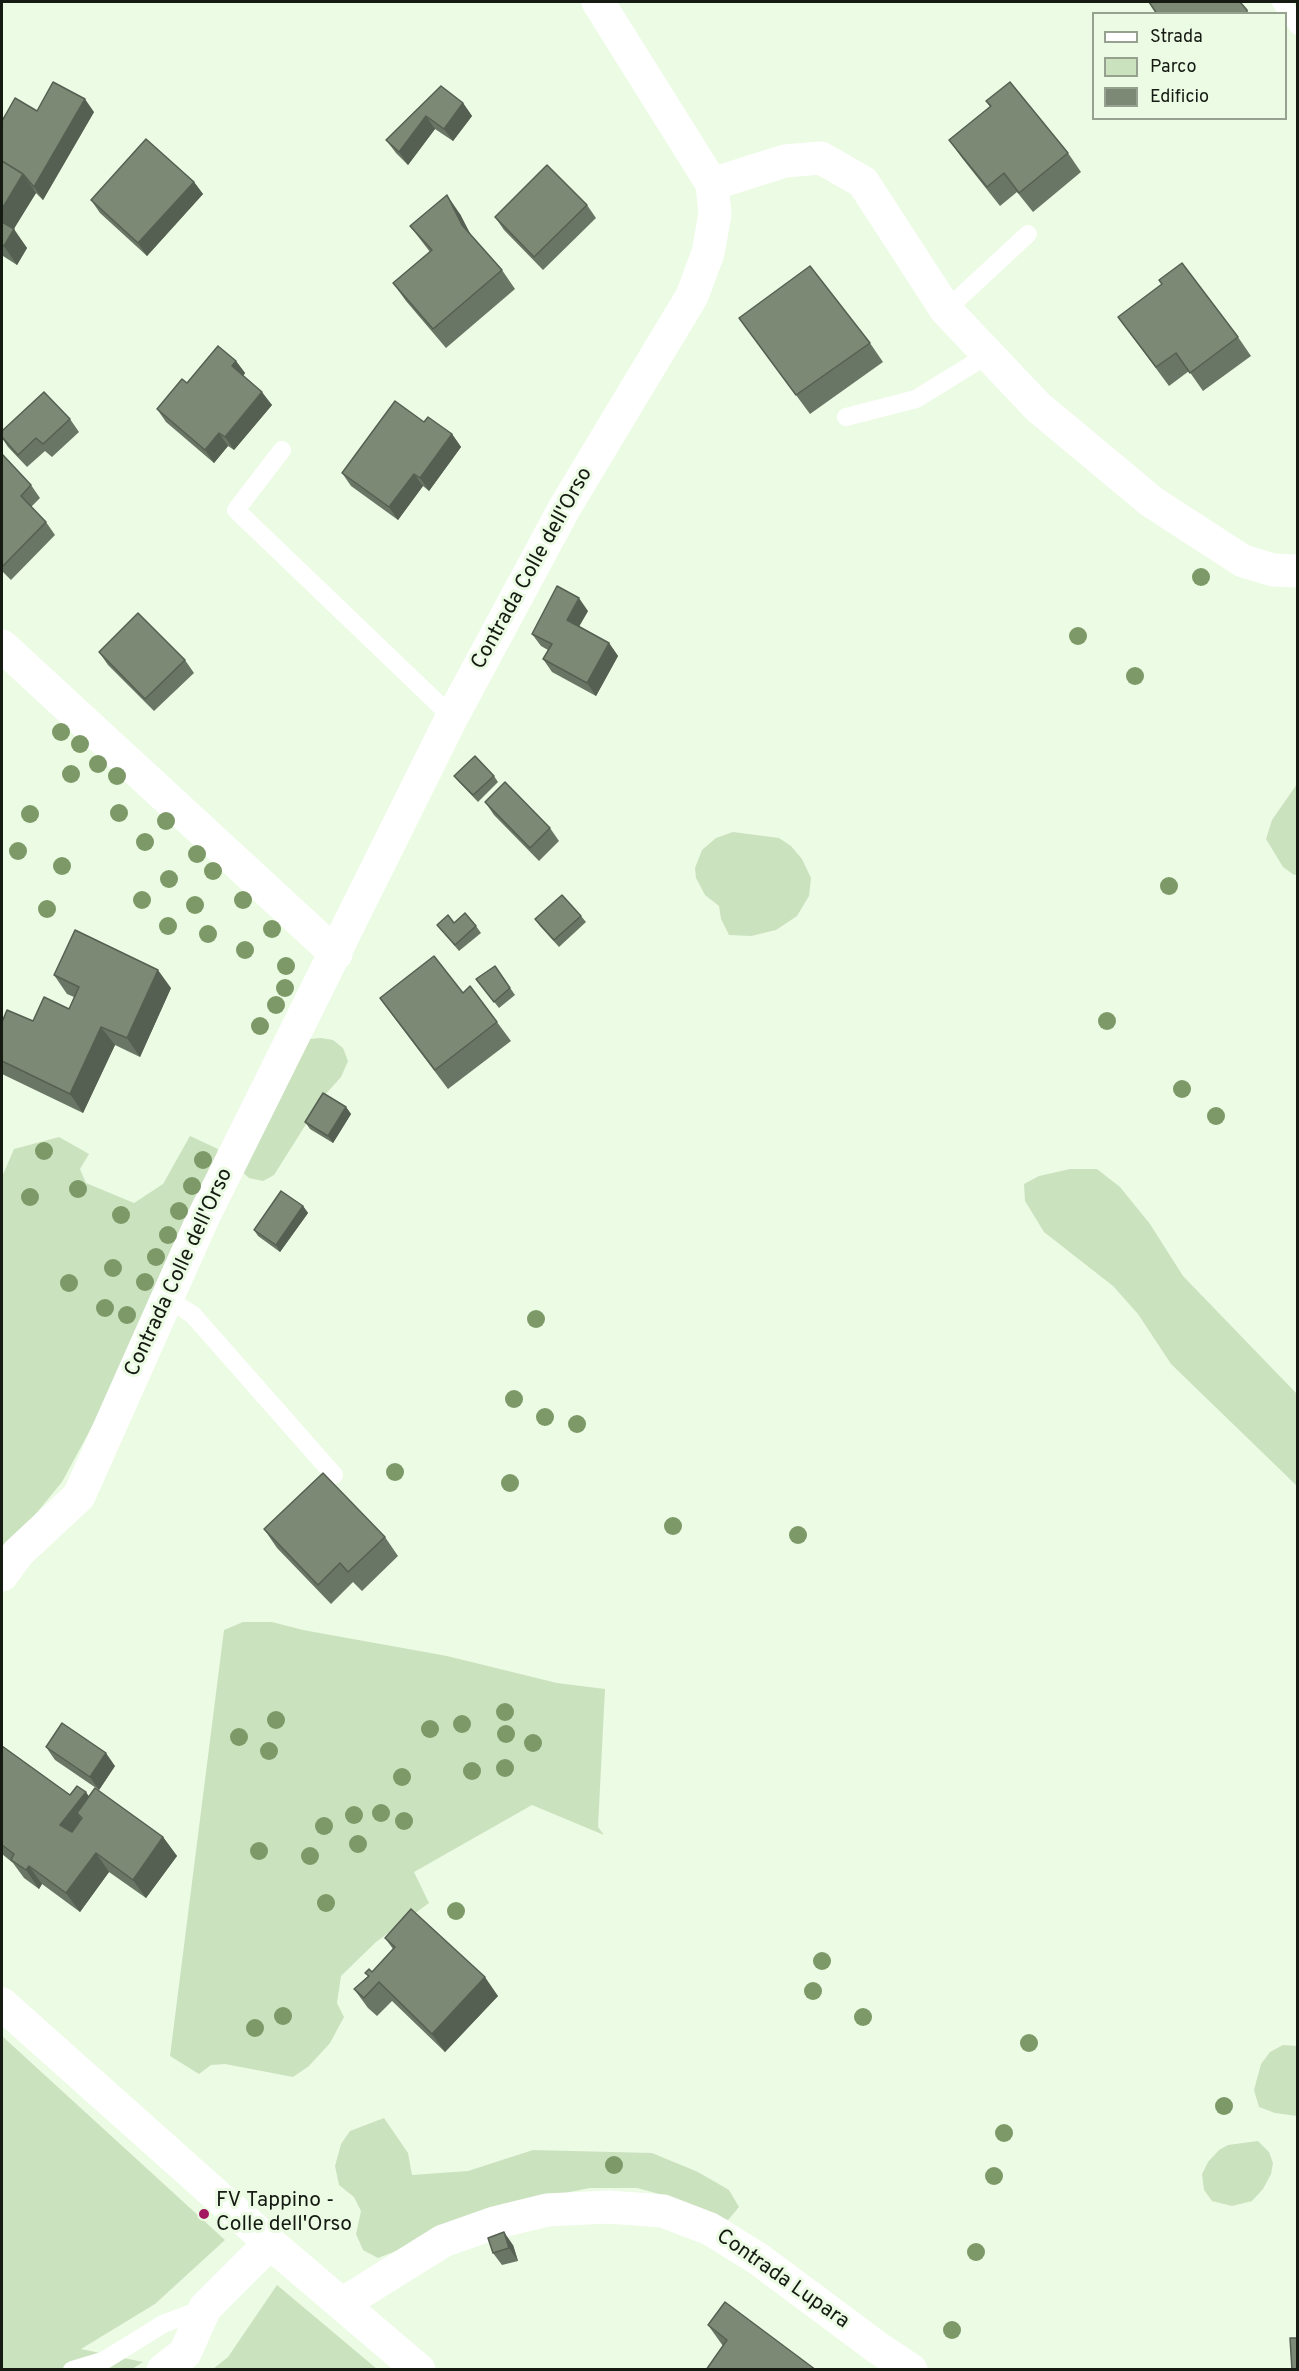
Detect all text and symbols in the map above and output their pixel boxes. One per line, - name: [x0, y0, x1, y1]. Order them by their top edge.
- legend: [1092, 12, 1287, 120]
- text: Strada: [1150, 26, 1203, 49]
- text: Parco: [1150, 56, 1196, 79]
- text: Edificio: [1150, 86, 1209, 109]
- street label: Contrada Colle dell'Orso: [467, 464, 599, 674]
- street label: Contrada Colle dell'Orso: [121, 1165, 239, 1381]
- place label: FV Tappino - Colle dell'Orso: [216, 2189, 352, 2239]
- marker: FV Tappino - Colle dell'Orso: [197, 2207, 211, 2221]
- street label: Contrada Lupara: [711, 2225, 853, 2335]

